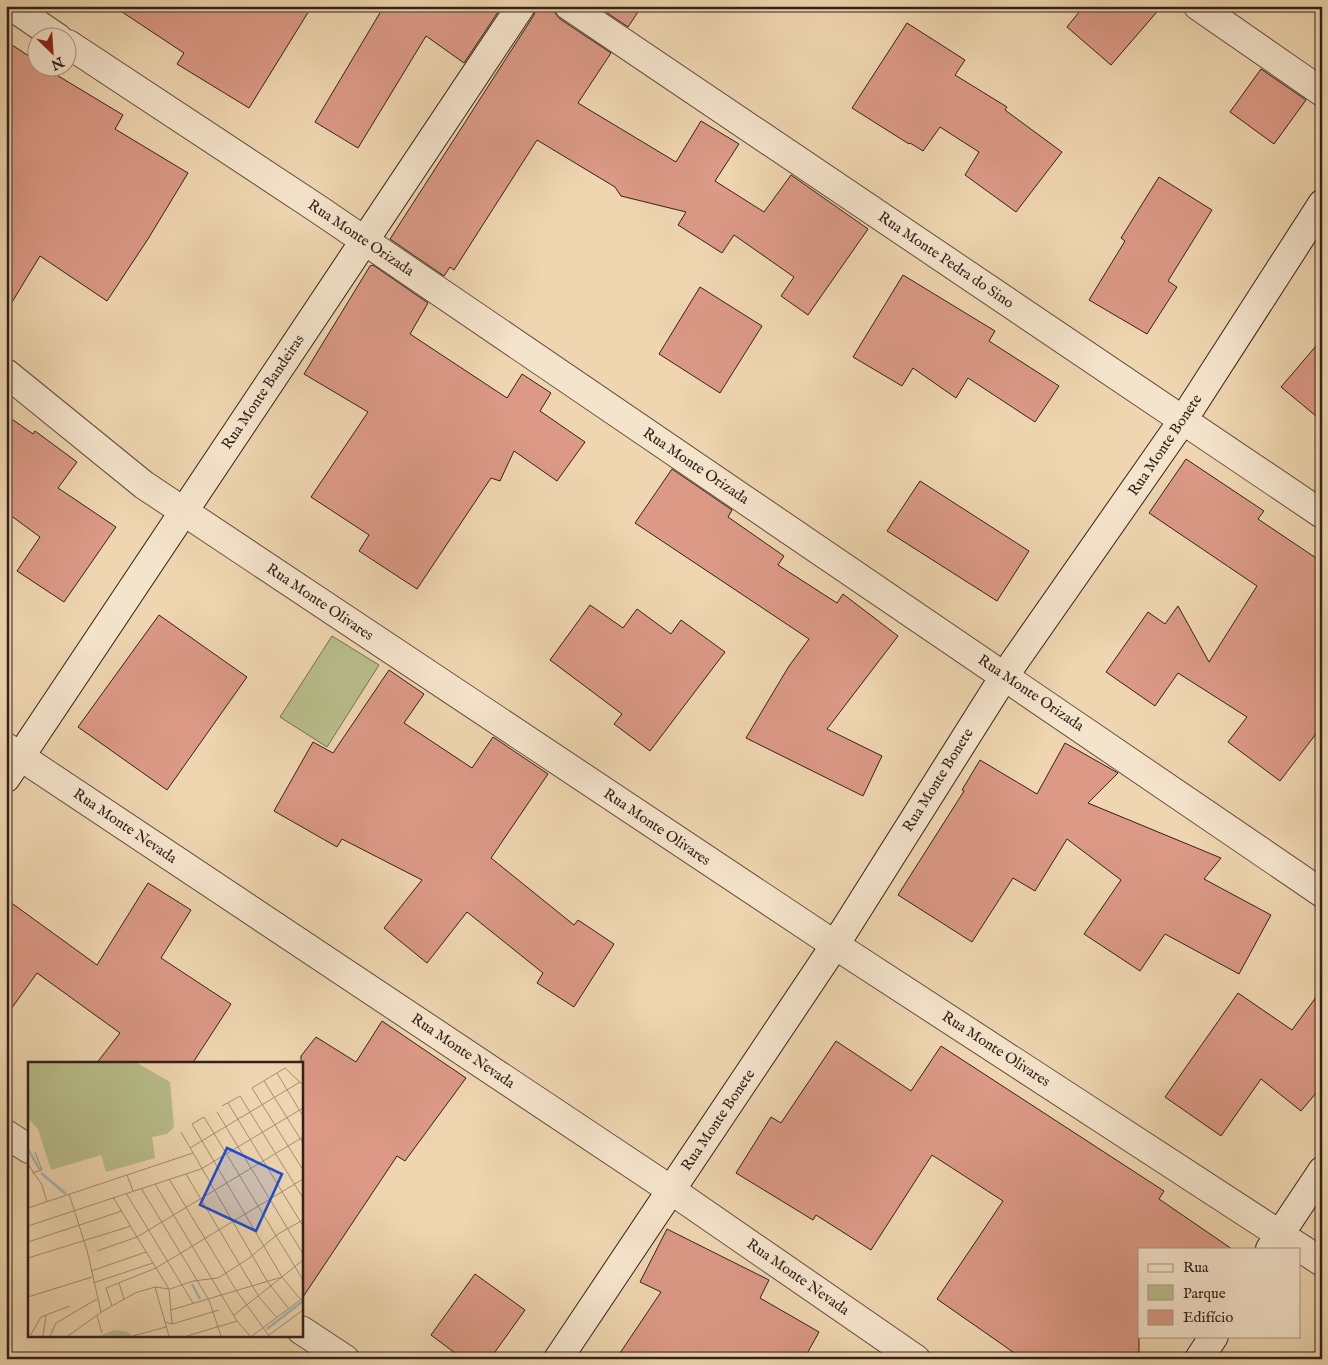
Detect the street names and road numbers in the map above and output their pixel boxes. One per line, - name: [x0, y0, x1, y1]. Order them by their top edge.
- street label: Rua Monte Orizada: [304, 195, 418, 281]
- street label: Rua Monte Pedra do Sino: [874, 207, 1018, 313]
- street label: Rua Monte Bandeiras: [217, 331, 309, 453]
- street label: Rua Monte Bonete: [1124, 390, 1206, 500]
- street label: Rua Monte Orizada: [639, 423, 753, 509]
- street label: Rua Monte Olivares: [263, 559, 377, 645]
- street label: Rua Monte Orizada: [974, 650, 1088, 736]
- street label: Rua Monte Bonete: [898, 724, 978, 835]
- street label: Rua Monte Nevada: [69, 784, 181, 868]
- street label: Rua Monte Olivares: [600, 784, 714, 870]
- street label: Rua Monte Olivares: [938, 1007, 1054, 1091]
- street label: Rua Monte Nevada: [407, 1009, 519, 1093]
- street label: Rua Monte Bonete: [677, 1065, 759, 1175]
- street label: Rua Monte Nevada: [743, 1234, 853, 1320]

